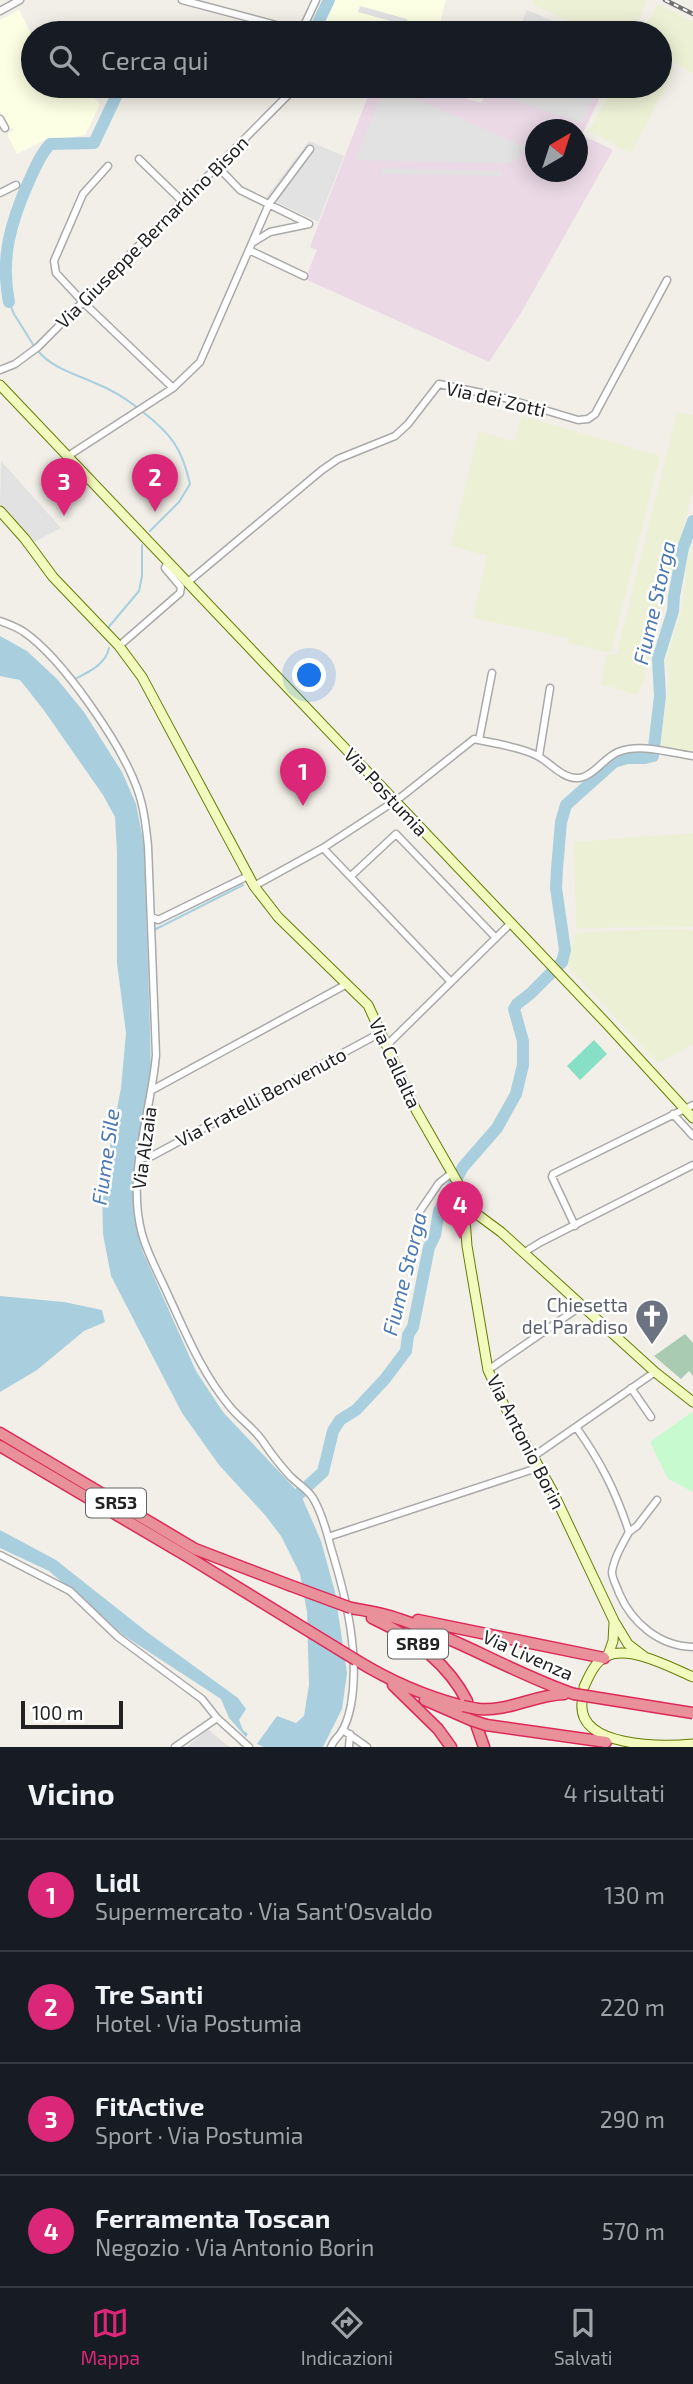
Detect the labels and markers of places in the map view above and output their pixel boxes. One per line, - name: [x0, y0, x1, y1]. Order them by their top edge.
- pin: 2: [132, 454, 178, 512]
- pin: 3: [41, 458, 87, 516]
- pin: 1: [280, 748, 326, 806]
- pin: 4: [437, 1181, 483, 1239]
- place label: Chiesetta del Paradiso: [522, 1293, 628, 1338]
- church icon: Chiesetta del Paradiso: [633, 1297, 671, 1346]

